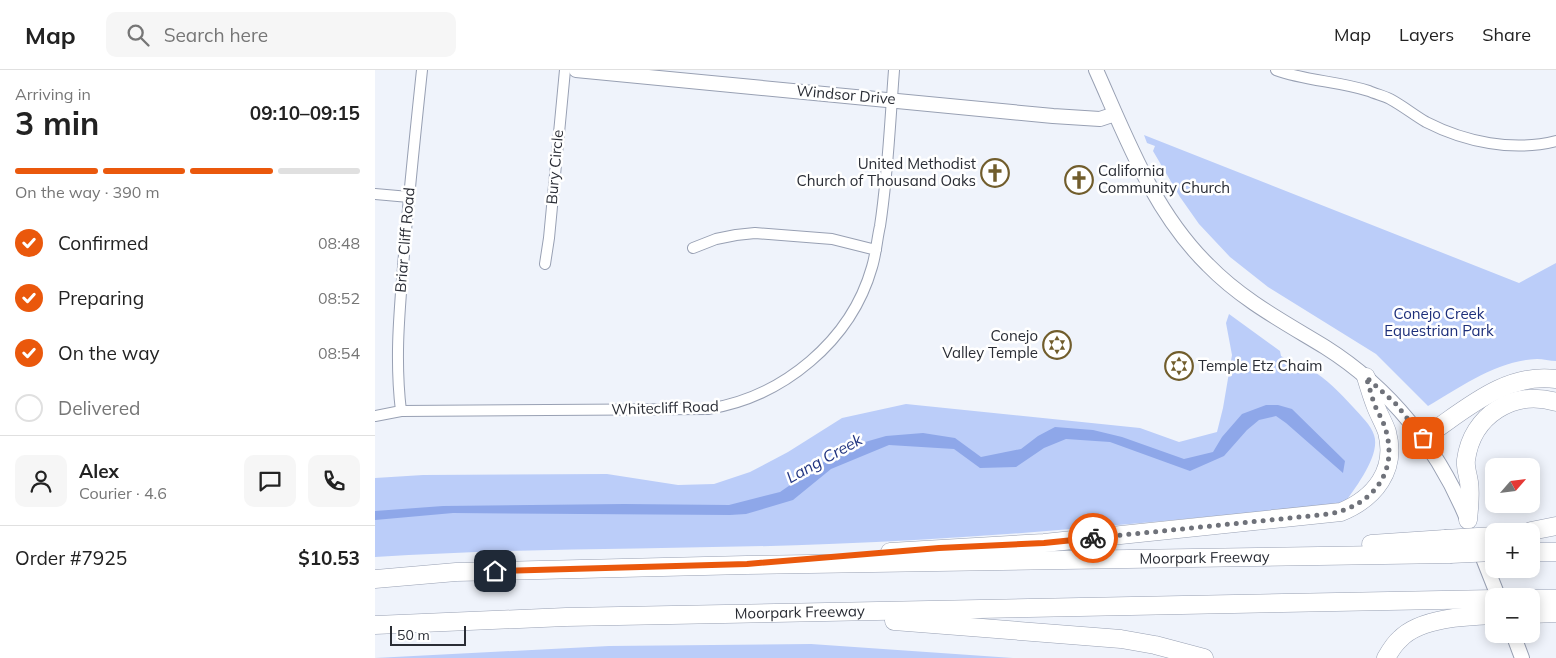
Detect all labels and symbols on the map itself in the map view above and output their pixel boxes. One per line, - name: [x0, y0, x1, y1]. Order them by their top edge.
- street label: Windsor Drive: [796, 81, 897, 108]
- street label: Bury Circle: [542, 129, 567, 205]
- place label: United Methodist Church of Thousand Oaks: [797, 154, 976, 190]
- church icon: United Methodist Church of Thousand Oaks: [980, 158, 1010, 188]
- place label: California Community Church: [1098, 161, 1230, 197]
- church icon: California Community Church: [1064, 165, 1094, 195]
- street label: Briar Cliff Road: [390, 187, 419, 293]
- park label: Conejo Creek Equestrian Park: [1384, 304, 1494, 340]
- place label: Conejo Valley Temple: [942, 326, 1038, 362]
- synagogue icon: Conejo Valley Temple: [1042, 330, 1072, 360]
- synagogue icon: Temple Etz Chaim: [1164, 351, 1194, 381]
- place label: Temple Etz Chaim: [1198, 356, 1322, 375]
- street label: Whitecliff Road: [611, 396, 719, 419]
- pin: [1402, 417, 1444, 459]
- water label: Lang Creek: [782, 429, 866, 487]
- north arrow: [1485, 458, 1540, 512]
- courier: [1068, 513, 1118, 563]
- street label: Moorpark Freeway: [1139, 547, 1270, 568]
- pin: [474, 550, 516, 592]
- street label: Moorpark Freeway: [734, 601, 865, 623]
- scale bar: [390, 623, 466, 646]

